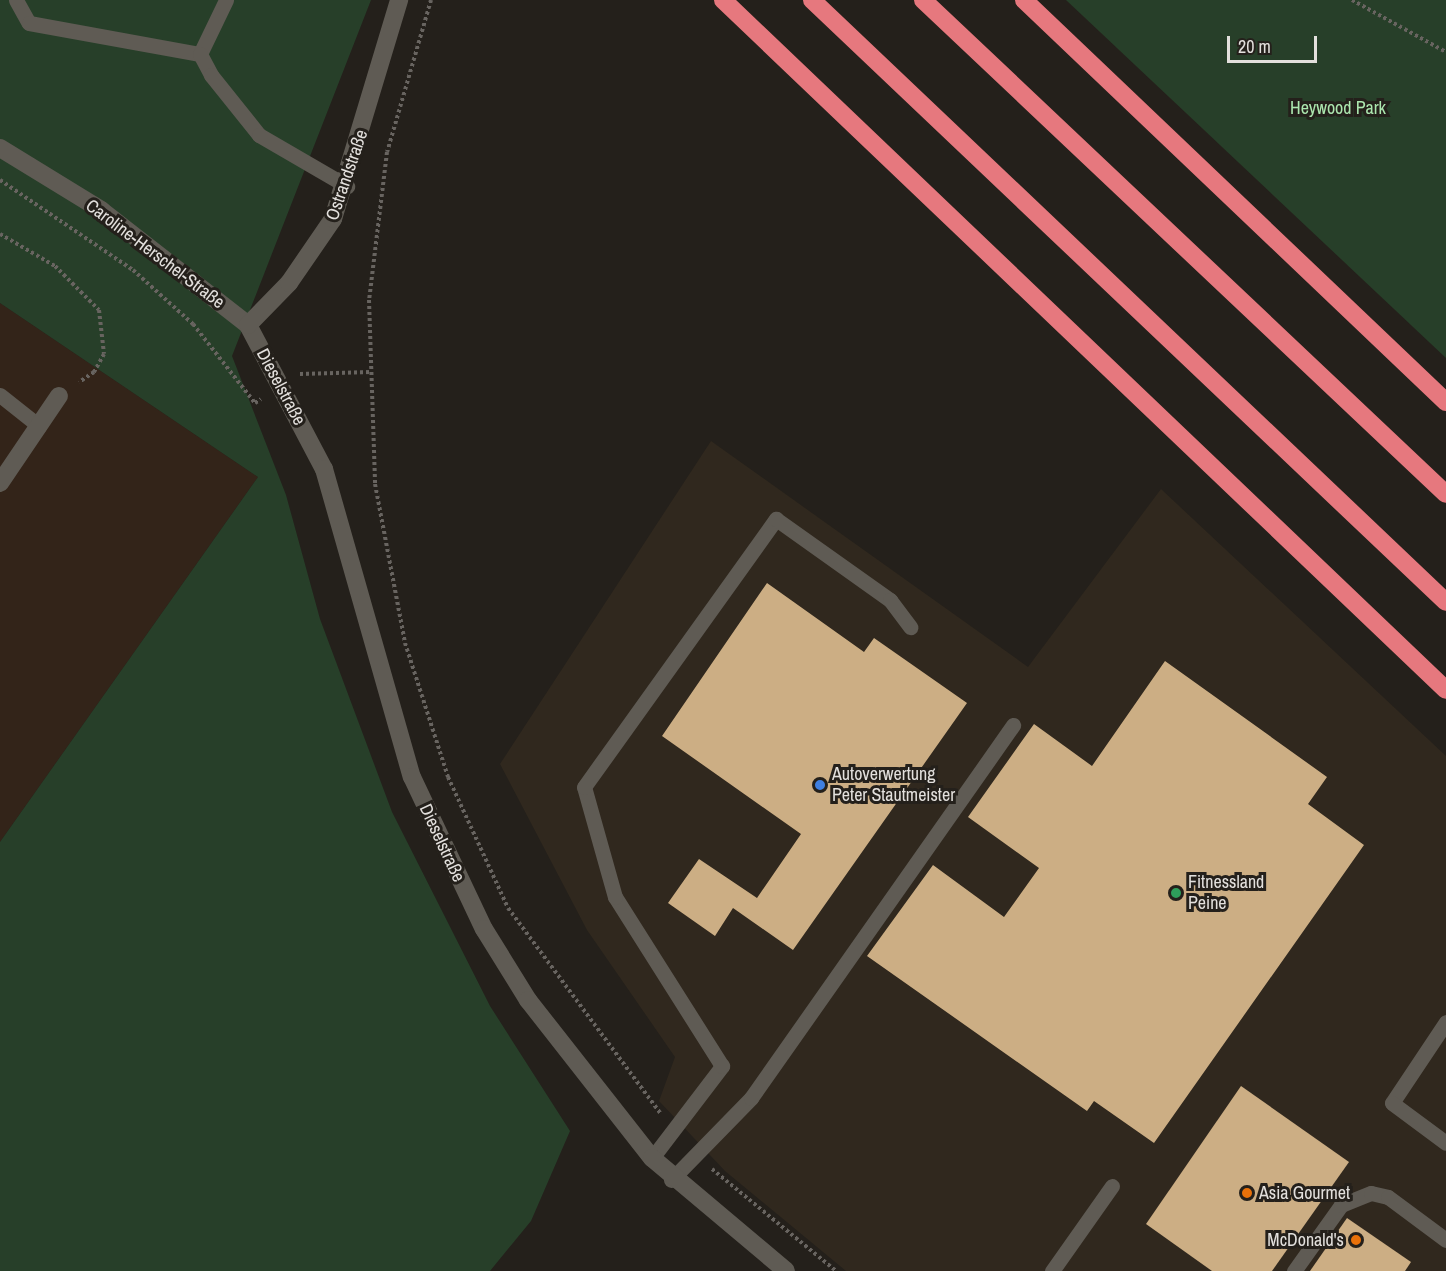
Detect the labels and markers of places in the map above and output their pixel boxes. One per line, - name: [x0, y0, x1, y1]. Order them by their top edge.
- place label: Autoverwertung Peter Stautmeister: [832, 764, 955, 806]
- marker: Autoverwertung Peter Stautmeister: [813, 778, 827, 792]
- place label: Fitnessland Peine: [1188, 872, 1264, 914]
- marker: Fitnessland Peine: [1169, 886, 1183, 900]
- place label: Asia Gourmet: [1259, 1182, 1350, 1204]
- marker: Asia Gourmet: [1240, 1186, 1254, 1200]
- place label: McDonald's: [1267, 1229, 1344, 1251]
- marker: McDonald's: [1349, 1233, 1363, 1247]

